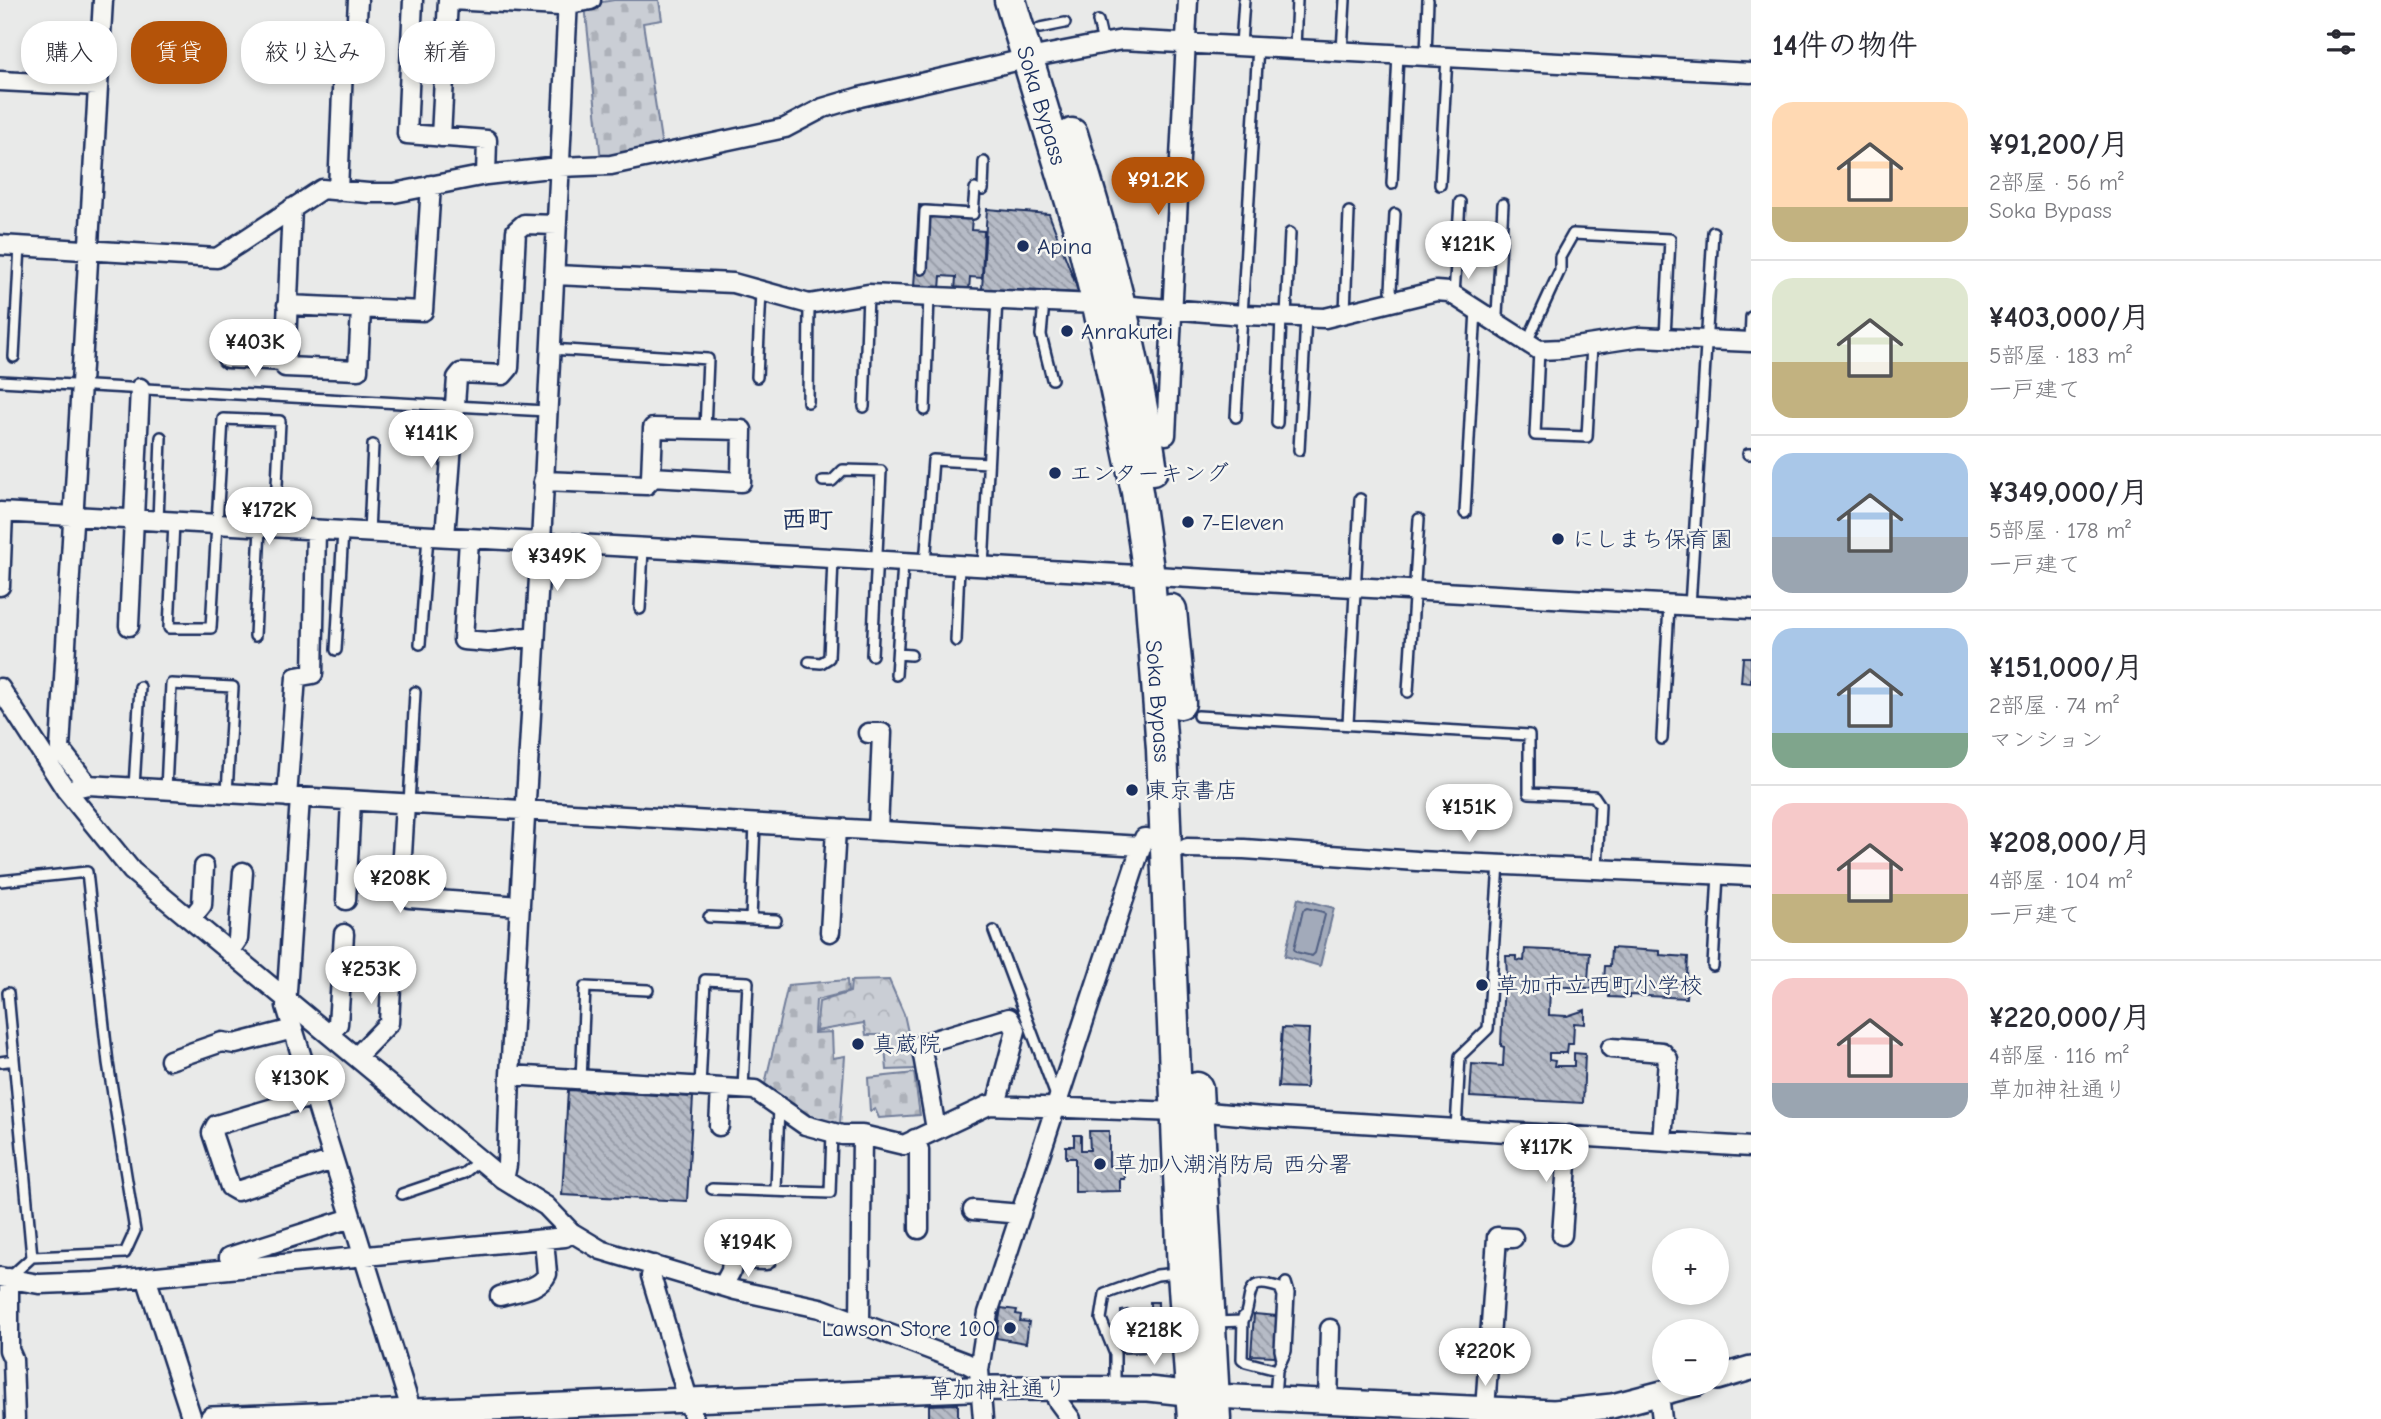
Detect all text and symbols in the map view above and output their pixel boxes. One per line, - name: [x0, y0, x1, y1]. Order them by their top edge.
- chip: 購入: [21, 21, 117, 84]
- chip: 賃貸: [131, 21, 227, 84]
- chip: 絞り込み: [241, 21, 385, 84]
- chip: 新着: [399, 21, 495, 84]
- icon: filters: [2322, 23, 2360, 61]
- text: 14件の物件: [1772, 28, 1918, 63]
- street label: Soka Bypass: [1011, 43, 1072, 168]
- text: ¥91,200/月: [1989, 127, 2129, 162]
- icon: home: [1828, 130, 1912, 214]
- pin: ¥91.2K: [1101, 158, 1215, 217]
- text: ¥91.2K: [1128, 166, 1188, 193]
- text: 2部屋 · 56 m²: [1989, 169, 2124, 196]
- text: Soka Bypass: [1989, 197, 2112, 224]
- pin: ¥121K: [1419, 222, 1517, 281]
- text: ¥121K: [1441, 230, 1495, 257]
- place label: Apina: [1037, 233, 1092, 260]
- marker: Apina: [1015, 238, 1031, 254]
- text: ¥403,000/月: [1989, 300, 2150, 335]
- icon: home: [1828, 306, 1912, 390]
- place label: Anrakutei: [1081, 318, 1173, 345]
- pin: ¥403K: [206, 320, 304, 379]
- marker: Anrakutei: [1059, 323, 1075, 339]
- text: ¥403K: [225, 328, 285, 355]
- text: 5部屋 · 183 m²: [1989, 342, 2132, 369]
- text: 一戸建て: [1989, 376, 2081, 403]
- pin: ¥141K: [382, 410, 480, 470]
- text: ¥141K: [405, 419, 457, 446]
- place label: エンターキング: [1069, 460, 1229, 487]
- marker: エンターキング: [1047, 465, 1063, 481]
- text: ¥349,000/月: [1989, 475, 2149, 510]
- icon: home: [1828, 481, 1912, 565]
- pin: ¥172K: [220, 488, 318, 547]
- text: ¥172K: [241, 496, 297, 523]
- district label: 西町: [781, 505, 833, 535]
- place label: 7-Eleven: [1202, 509, 1284, 536]
- marker: 7-Eleven: [1180, 514, 1196, 530]
- text: 5部屋 · 178 m²: [1989, 517, 2131, 544]
- place label: にしまち保育園: [1572, 526, 1733, 553]
- marker: にしまち保育園: [1550, 531, 1566, 547]
- pin: ¥349K: [508, 534, 606, 593]
- text: ¥349K: [528, 542, 586, 569]
- text: 一戸建て: [1989, 551, 2081, 578]
- street label: Soka Bypass: [1140, 639, 1176, 763]
- text: ¥151,000/月: [1989, 650, 2144, 685]
- icon: home: [1828, 656, 1912, 740]
- text: 2部屋 · 74 m²: [1989, 692, 2119, 719]
- text: マンション: [1989, 726, 2103, 753]
- place label: 東京書店: [1146, 777, 1238, 804]
- marker: 東京書店: [1124, 782, 1140, 798]
- pin: ¥151K: [1420, 784, 1518, 844]
- text: ¥151K: [1442, 793, 1496, 820]
- text: ¥208,000/月: [1989, 825, 2152, 860]
- icon: home: [1828, 831, 1912, 915]
- pin: ¥208K: [351, 856, 449, 915]
- text: ¥208K: [370, 864, 430, 891]
- text: 4部屋 · 104 m²: [1989, 867, 2132, 894]
- text: 一戸建て: [1989, 901, 2081, 928]
- pin: ¥253K: [322, 946, 420, 1006]
- text: ¥253K: [341, 955, 401, 982]
- place label: 草加市立西町小学校: [1496, 972, 1703, 999]
- marker: 草加市立西町小学校: [1474, 977, 1490, 993]
- text: ¥220,000/月: [1989, 1000, 2151, 1035]
- icon: home: [1828, 1006, 1912, 1090]
- place label: 真蔵院: [872, 1031, 941, 1058]
- marker: 真蔵院: [850, 1036, 866, 1052]
- text: 4部屋 · 116 m²: [1989, 1042, 2129, 1069]
- pin: ¥130K: [251, 1056, 349, 1115]
- text: ¥130K: [271, 1064, 329, 1091]
- text: 草加神社通り: [1989, 1076, 2127, 1103]
- pin: ¥117K: [1497, 1124, 1595, 1184]
- text: ¥117K: [1520, 1133, 1572, 1160]
- place label: 草加八潮消防局 西分署: [1114, 1151, 1352, 1178]
- marker: 草加八潮消防局 西分署: [1092, 1156, 1108, 1172]
- pin: ¥194K: [699, 1220, 797, 1279]
- text: ¥194K: [720, 1228, 776, 1255]
- map controls: [1652, 1228, 1729, 1396]
- button: +: [1652, 1228, 1729, 1305]
- pin: ¥218K: [1105, 1308, 1203, 1367]
- place label: Lawson Store 100: [821, 1315, 996, 1342]
- text: ¥218K: [1126, 1316, 1182, 1343]
- button: −: [1652, 1319, 1729, 1396]
- marker: Lawson Store 100: [1002, 1320, 1018, 1336]
- pin: ¥220K: [1436, 1328, 1534, 1388]
- text: ¥220K: [1455, 1337, 1515, 1364]
- street label: 草加神社通り: [929, 1375, 1067, 1404]

